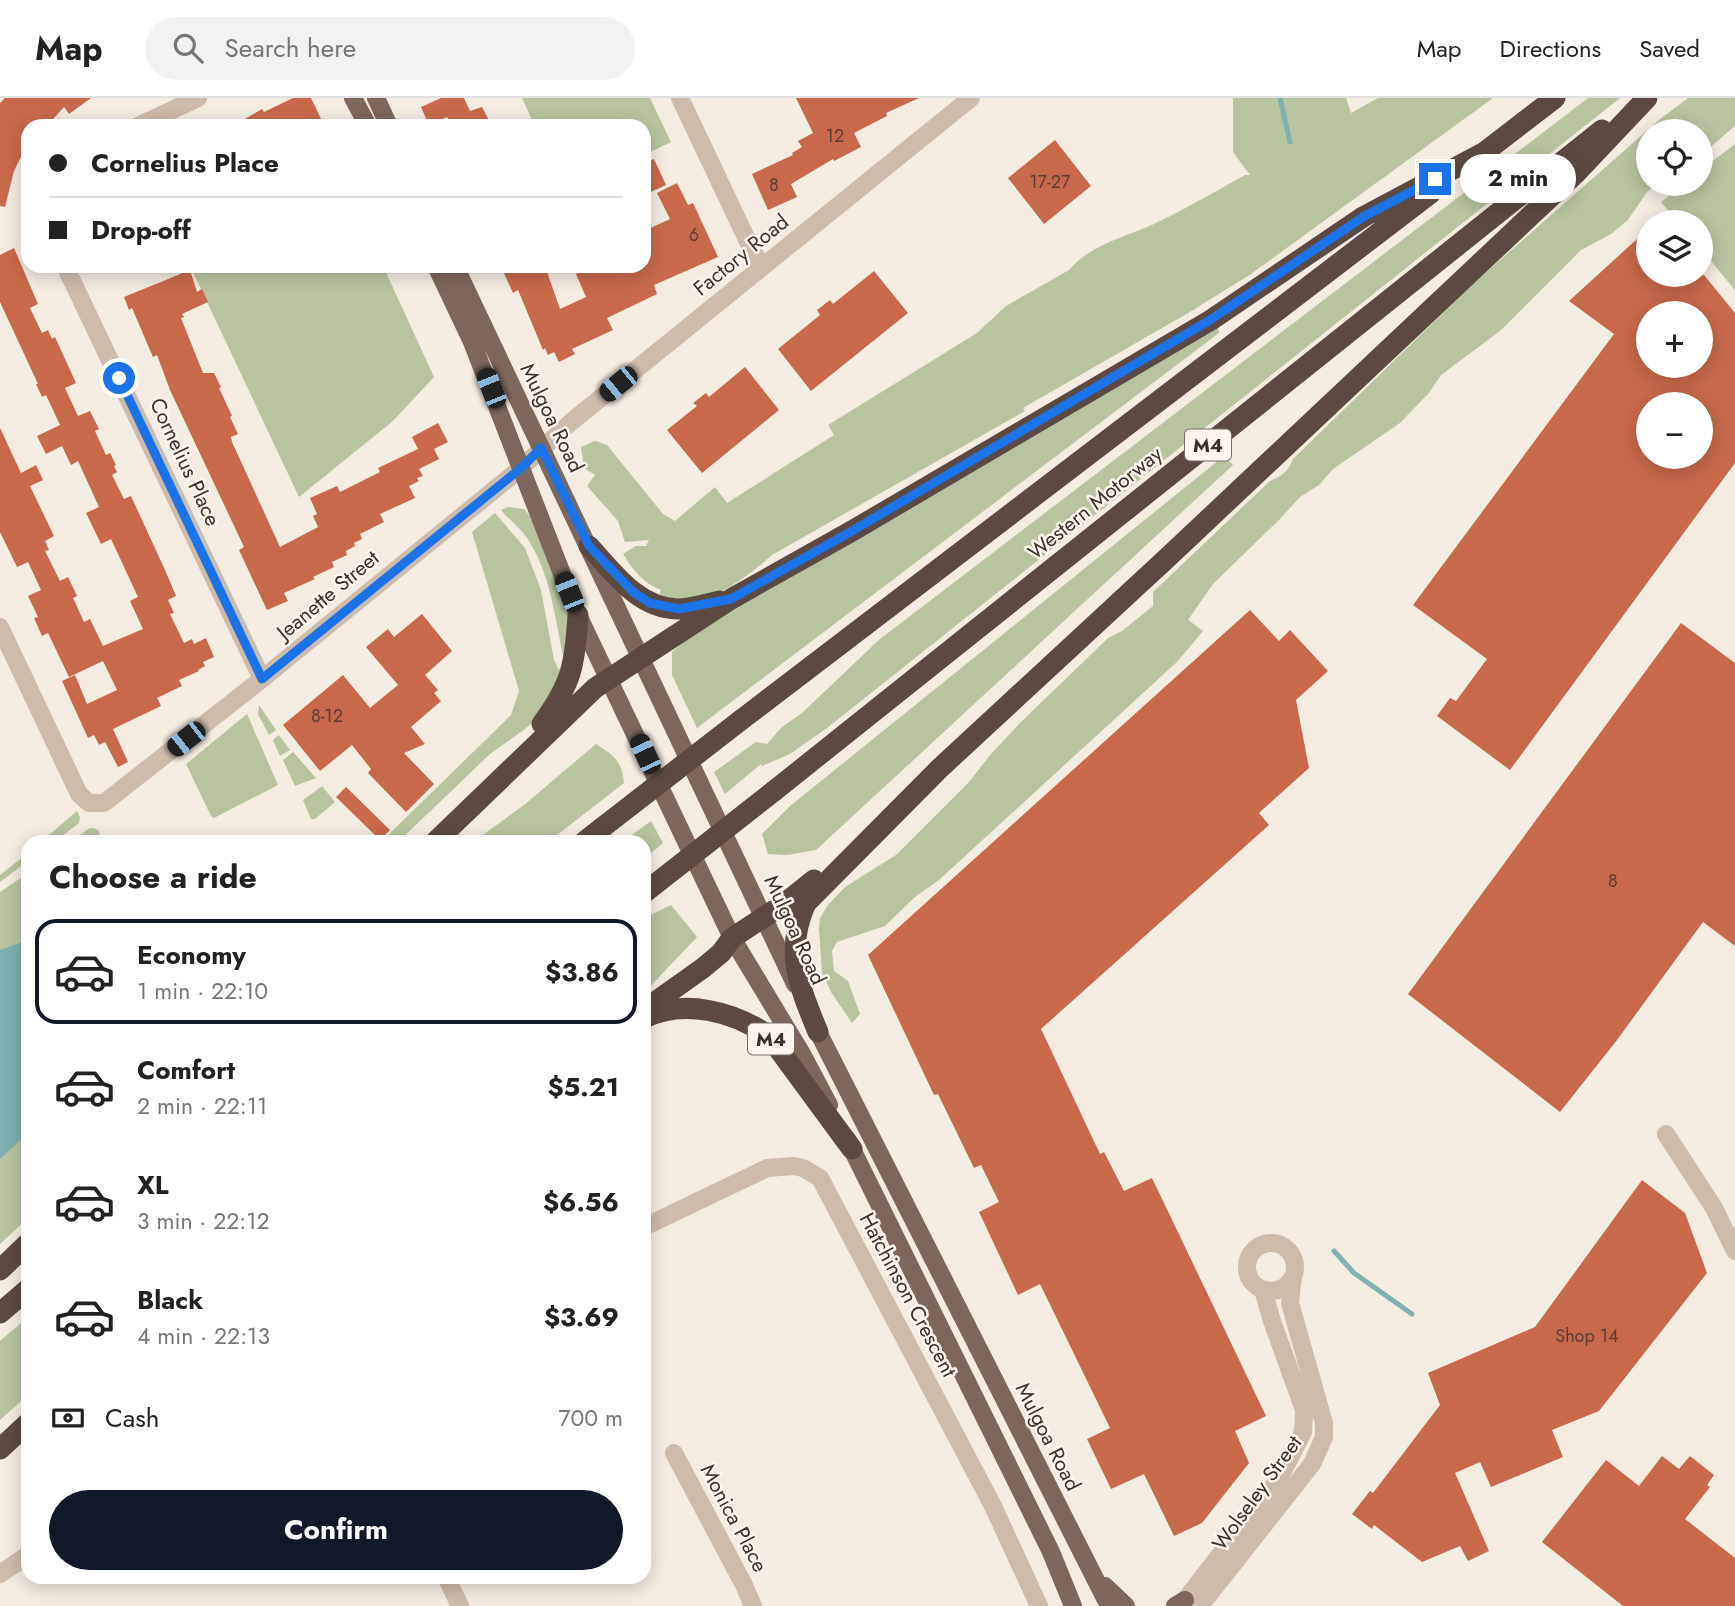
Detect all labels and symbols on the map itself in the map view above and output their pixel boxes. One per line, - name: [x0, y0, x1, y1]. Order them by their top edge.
- house number: 12: [826, 123, 844, 149]
- callout: 2 min: [1460, 154, 1575, 204]
- route end: [1419, 163, 1451, 195]
- house number: 17-27: [1029, 169, 1071, 195]
- house number: 8: [769, 172, 779, 198]
- street label: Factory Road: [687, 207, 795, 303]
- house number: 6: [689, 222, 699, 248]
- street label: Mulgoa Road: [513, 358, 591, 478]
- route start: [103, 362, 135, 394]
- car: [596, 363, 641, 405]
- car: [474, 365, 509, 411]
- street label: Cornelius Place: [142, 393, 228, 531]
- road number: M4: [1185, 430, 1231, 460]
- street label: Western Motorway: [1021, 439, 1169, 567]
- street label: Jeanette Street: [268, 543, 386, 649]
- car: [552, 569, 587, 615]
- house number: 8-12: [311, 703, 343, 729]
- car: [163, 718, 210, 760]
- car: [627, 731, 664, 777]
- house number: 8: [1608, 868, 1618, 894]
- street label: Mulgoa Road: [756, 870, 834, 990]
- road number: M4: [748, 1023, 794, 1054]
- street label: Hatchinson Crescent: [852, 1207, 964, 1383]
- house number: Shop 14: [1555, 1323, 1619, 1349]
- street label: Mulgoa Road: [1008, 1378, 1088, 1496]
- street label: Wolseley Street: [1205, 1429, 1309, 1557]
- street label: Monica Place: [693, 1459, 775, 1578]

